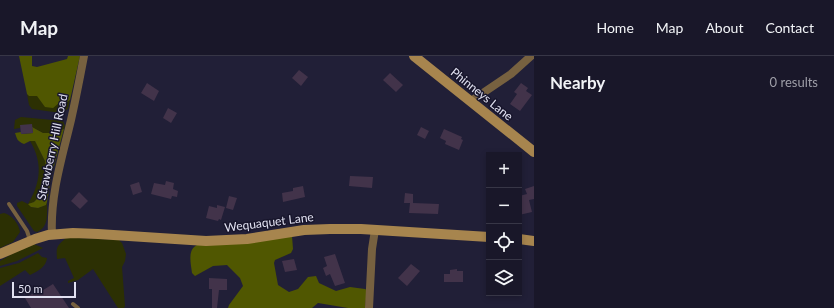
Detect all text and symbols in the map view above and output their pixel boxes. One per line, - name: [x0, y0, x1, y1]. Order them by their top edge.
- text: Map: [20, 16, 58, 39]
- text: Home: [596, 19, 634, 36]
- text: Map: [656, 19, 683, 36]
- text: About: [705, 19, 743, 36]
- text: Contact: [765, 19, 814, 36]
- street label: Phinneys Lane: [448, 64, 516, 124]
- text: Nearby: [550, 72, 605, 93]
- text: 0 results: [770, 74, 818, 90]
- street label: Strawberry Hill Road: [33, 93, 71, 201]
- map controls: [486, 152, 522, 296]
- button: +: [486, 152, 522, 188]
- button: −: [486, 188, 522, 224]
- street label: Wequaquet Lane: [224, 209, 314, 235]
- button: locate: [486, 224, 522, 260]
- button: layers: [486, 260, 522, 296]
- scale bar: [12, 280, 76, 299]
- text: 50 m: [18, 282, 43, 295]

